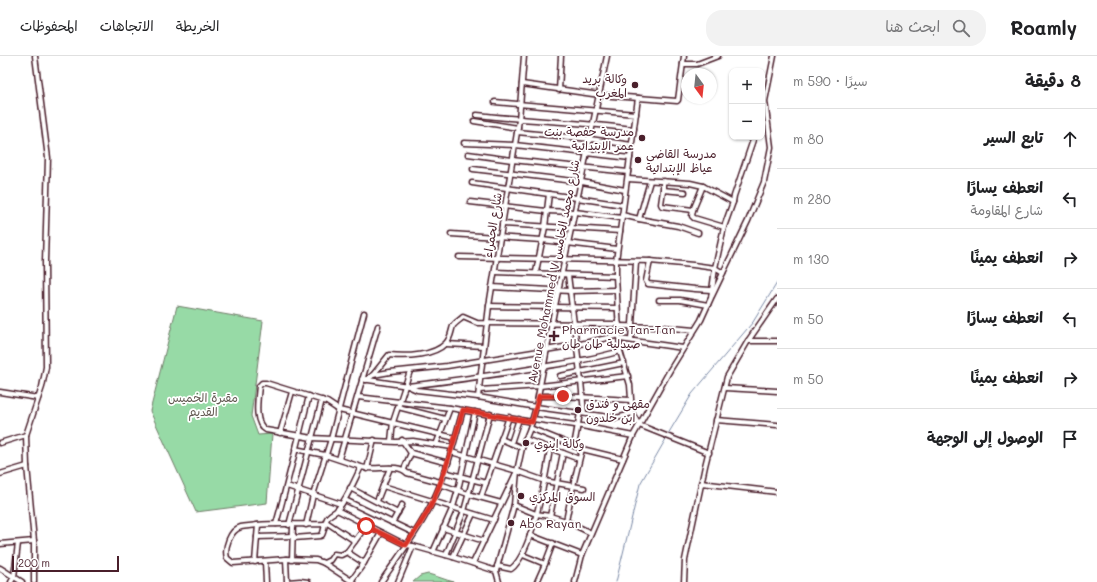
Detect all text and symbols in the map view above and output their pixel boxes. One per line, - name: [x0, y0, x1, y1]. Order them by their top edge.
- search box: [706, 10, 986, 46]
- text: Roamly: [1010, 15, 1077, 40]
- text: المحفوظات: [20, 16, 78, 35]
- text: الاتجاهات: [100, 16, 154, 35]
- text: الخريطة: [176, 16, 219, 35]
- text: ابحث هنا: [885, 16, 940, 36]
- icon: search: [950, 17, 972, 39]
- north arrow: [681, 68, 717, 104]
- map controls: [729, 68, 765, 140]
- button: +: [729, 68, 765, 104]
- text: 8 دقيقة: [1025, 69, 1081, 91]
- place label: وكالة بريد المغرب: [582, 70, 627, 101]
- text: سيرًا · 590 m: [793, 72, 867, 89]
- marker: وكالة بريد المغرب: [630, 80, 640, 90]
- button: −: [729, 104, 765, 140]
- place label: مدرسة حفصة بنت عمر الإبتدائية: [544, 123, 634, 154]
- text: تابع السير: [984, 127, 1043, 147]
- icon: ahead: [1059, 128, 1081, 150]
- text: 80 m: [793, 130, 823, 147]
- marker: مدرسة حفصة بنت عمر الإبتدائية: [637, 133, 647, 143]
- place label: مدرسة القاضي عياظ الإبتدائية: [646, 145, 717, 176]
- marker: مدرسة القاضي عياظ الإبتدائية: [633, 155, 643, 165]
- street label: Avenue Mohammed V شارع محمد الخامس: [523, 158, 584, 384]
- text: انعطف يسارًا: [967, 177, 1043, 197]
- icon: left: [1059, 188, 1081, 210]
- text: 280 m: [793, 190, 831, 207]
- street label: شارع الحمراء: [479, 191, 507, 259]
- text: شارع المقاومة: [971, 201, 1043, 218]
- text: انعطف يمينًا: [971, 247, 1043, 267]
- icon: right: [1059, 248, 1081, 270]
- text: 130 m: [793, 250, 829, 267]
- text: انعطف يسارًا: [967, 307, 1043, 327]
- icon: left: [1059, 308, 1081, 330]
- text: 50 m: [793, 310, 823, 327]
- place label: Pharmacie Tan-Tan صيدلية طان طان: [562, 321, 675, 351]
- marker: Pharmacie Tan-Tan صيدلية طان طان: [549, 331, 559, 341]
- text: انعطف يمينًا: [971, 367, 1043, 387]
- icon: right: [1059, 368, 1081, 390]
- text: 50 m: [793, 370, 823, 387]
- route end: [554, 387, 572, 405]
- park label: مقبرة الخميس القديم: [168, 389, 238, 421]
- place label: مقهى و فندق ابن خلدون: [586, 395, 650, 426]
- marker: مقهى و فندق ابن خلدون: [573, 405, 583, 415]
- text: الوصول إلى الوجهة: [927, 427, 1043, 447]
- icon: arrive: [1059, 428, 1081, 450]
- place label: وكالة إينوي: [534, 435, 585, 453]
- marker: وكالة إينوي: [521, 438, 531, 448]
- place label: السوق المركزي: [529, 488, 596, 506]
- marker: السوق المركزي: [516, 491, 526, 501]
- place label: Abo Rayan: [519, 515, 581, 531]
- route start: [357, 517, 375, 535]
- marker: Abo Rayan: [506, 518, 516, 528]
- scale bar: [12, 554, 119, 573]
- text: 200 m: [18, 555, 50, 570]

